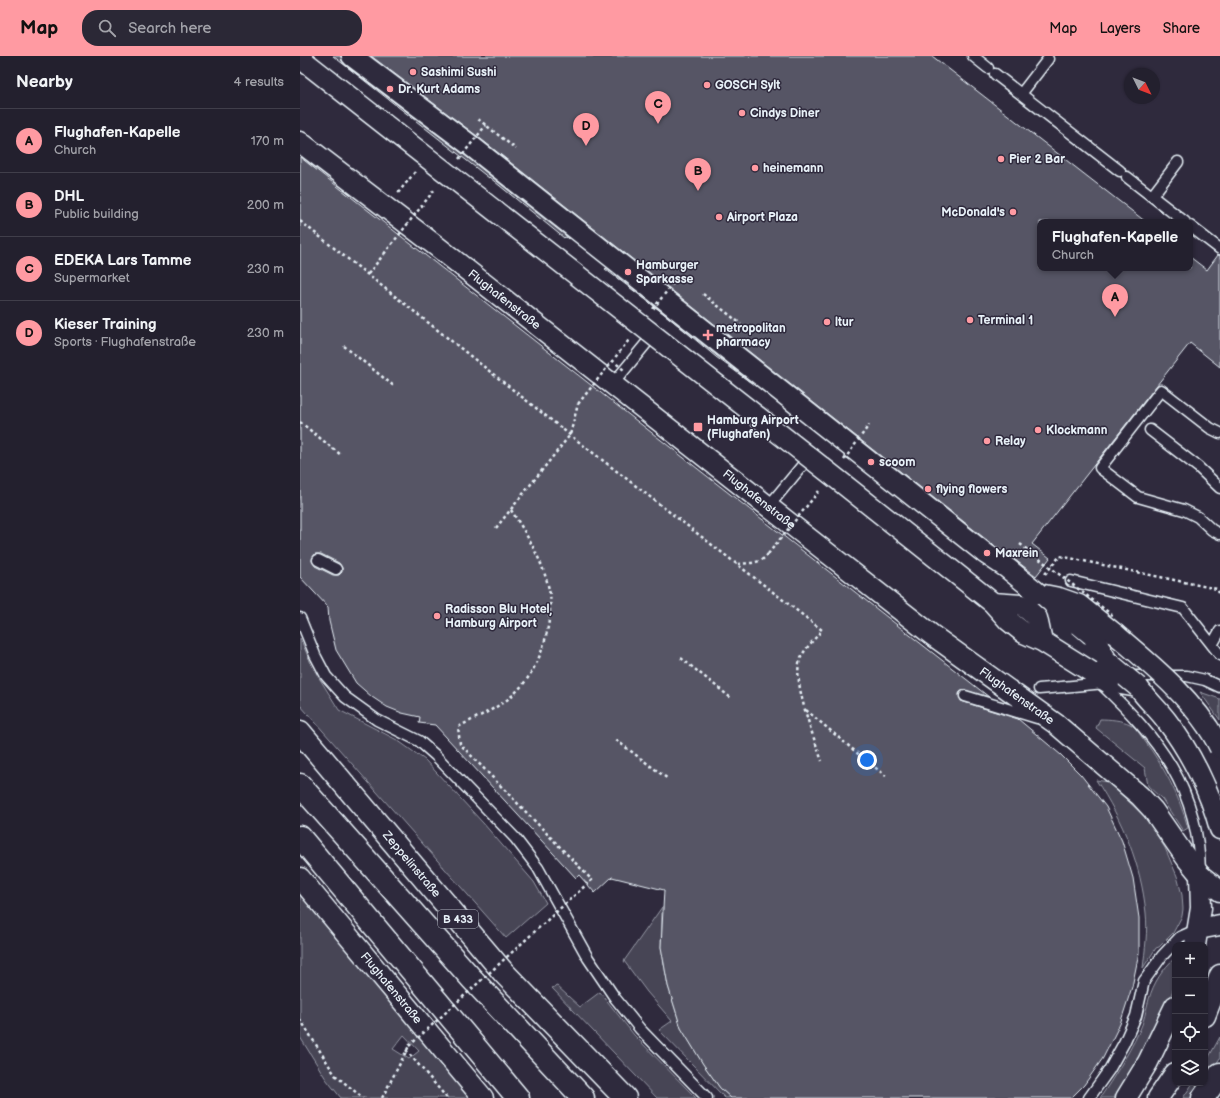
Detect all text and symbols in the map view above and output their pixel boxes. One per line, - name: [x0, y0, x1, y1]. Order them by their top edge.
- search box: [82, 10, 362, 46]
- text: Map: [20, 17, 58, 40]
- icon: search: [96, 17, 118, 39]
- text: Search here: [128, 19, 211, 38]
- text: Map: [1049, 20, 1077, 37]
- text: Layers: [1099, 20, 1141, 37]
- text: Share: [1163, 20, 1200, 37]
- place label: Sashimi Sushi: [421, 65, 496, 80]
- marker: Sashimi Sushi: [408, 67, 418, 77]
- north arrow: [1124, 68, 1160, 104]
- text: Nearby: [16, 72, 73, 92]
- text: 4 results: [234, 74, 284, 90]
- place label: GOSCH Sylt: [715, 78, 780, 93]
- marker: GOSCH Sylt: [702, 80, 712, 90]
- place label: Dr. Kurt Adams: [398, 82, 480, 97]
- marker: Dr. Kurt Adams: [385, 84, 395, 94]
- pin: C: [645, 91, 671, 124]
- place label: Cindys Diner: [750, 106, 820, 121]
- marker: Cindys Diner: [737, 108, 747, 118]
- pin: D: [573, 113, 599, 146]
- text: Flughafen-Kapelle: [54, 123, 180, 142]
- text: A: [25, 133, 33, 149]
- text: 170 m: [251, 133, 284, 149]
- text: Church: [54, 142, 96, 158]
- place label: Pier 2 Bar: [1009, 152, 1065, 167]
- marker: Pier 2 Bar: [996, 154, 1006, 164]
- pin: B: [685, 158, 711, 191]
- place label: heinemann: [763, 161, 824, 176]
- marker: heinemann: [750, 163, 760, 173]
- text: DHL: [54, 187, 84, 206]
- text: B: [24, 197, 34, 213]
- text: 200 m: [247, 197, 284, 213]
- place label: McDonald's: [941, 205, 1005, 220]
- text: Public building: [54, 206, 139, 222]
- marker: McDonald's: [1008, 207, 1018, 217]
- place label: Airport Plaza: [726, 210, 798, 225]
- marker: Airport Plaza: [714, 212, 724, 222]
- popup: [1037, 219, 1193, 271]
- text: Flughafen-Kapelle: [1052, 228, 1178, 247]
- text: Church: [1052, 247, 1094, 263]
- text: EDEKA Lars Tamme: [54, 251, 192, 270]
- place label: Hamburger Sparkasse: [636, 258, 699, 287]
- text: C: [24, 261, 34, 277]
- text: 230 m: [247, 261, 284, 277]
- street label: Flughafenstraße: [465, 266, 544, 333]
- marker: Hamburger Sparkasse: [623, 267, 633, 277]
- text: Supermarket: [54, 270, 130, 286]
- pin: A: [1102, 284, 1128, 317]
- place label: Terminal 1: [978, 313, 1033, 328]
- text: Kieser Training: [54, 315, 157, 334]
- place label: ltur: [835, 315, 854, 330]
- marker: Terminal 1: [965, 315, 975, 325]
- marker: ltur: [822, 317, 832, 327]
- place label: metropolitan pharmacy: [716, 321, 786, 350]
- text: D: [24, 325, 34, 341]
- text: 230 m: [247, 325, 284, 341]
- marker: metropolitan pharmacy: [703, 330, 713, 340]
- text: Sports · Flughafenstraße: [54, 334, 196, 350]
- place label: Hamburg Airport (Flughafen): [707, 413, 799, 442]
- marker: Hamburg Airport (Flughafen): [692, 421, 704, 433]
- place label: Klockmann: [1046, 423, 1108, 438]
- marker: Klockmann: [1033, 425, 1043, 435]
- place label: Relay: [995, 434, 1026, 449]
- marker: Relay: [982, 436, 992, 446]
- place label: scoom: [879, 455, 915, 470]
- marker: scoom: [866, 457, 876, 467]
- street label: Flughafenstraße: [720, 466, 799, 533]
- place label: flying flowers: [936, 482, 1007, 497]
- marker: flying flowers: [923, 484, 933, 494]
- place label: Maxrein: [995, 546, 1039, 561]
- marker: Maxrein: [982, 548, 992, 558]
- place label: Radisson Blu Hotel, Hamburg Airport: [445, 602, 553, 631]
- marker: Radisson Blu Hotel, Hamburg Airport: [432, 611, 442, 621]
- street label: Flughafenstraße: [977, 664, 1057, 728]
- your location: [857, 750, 877, 770]
- street label: Zeppelinstraße: [379, 827, 444, 900]
- road number: B 433: [438, 910, 478, 928]
- map controls: [1172, 942, 1208, 1086]
- button: +: [1172, 942, 1208, 978]
- street label: Flughafenstraße: [357, 949, 425, 1027]
- button: −: [1172, 978, 1208, 1014]
- button: locate: [1172, 1014, 1208, 1050]
- button: layers: [1172, 1050, 1208, 1086]

